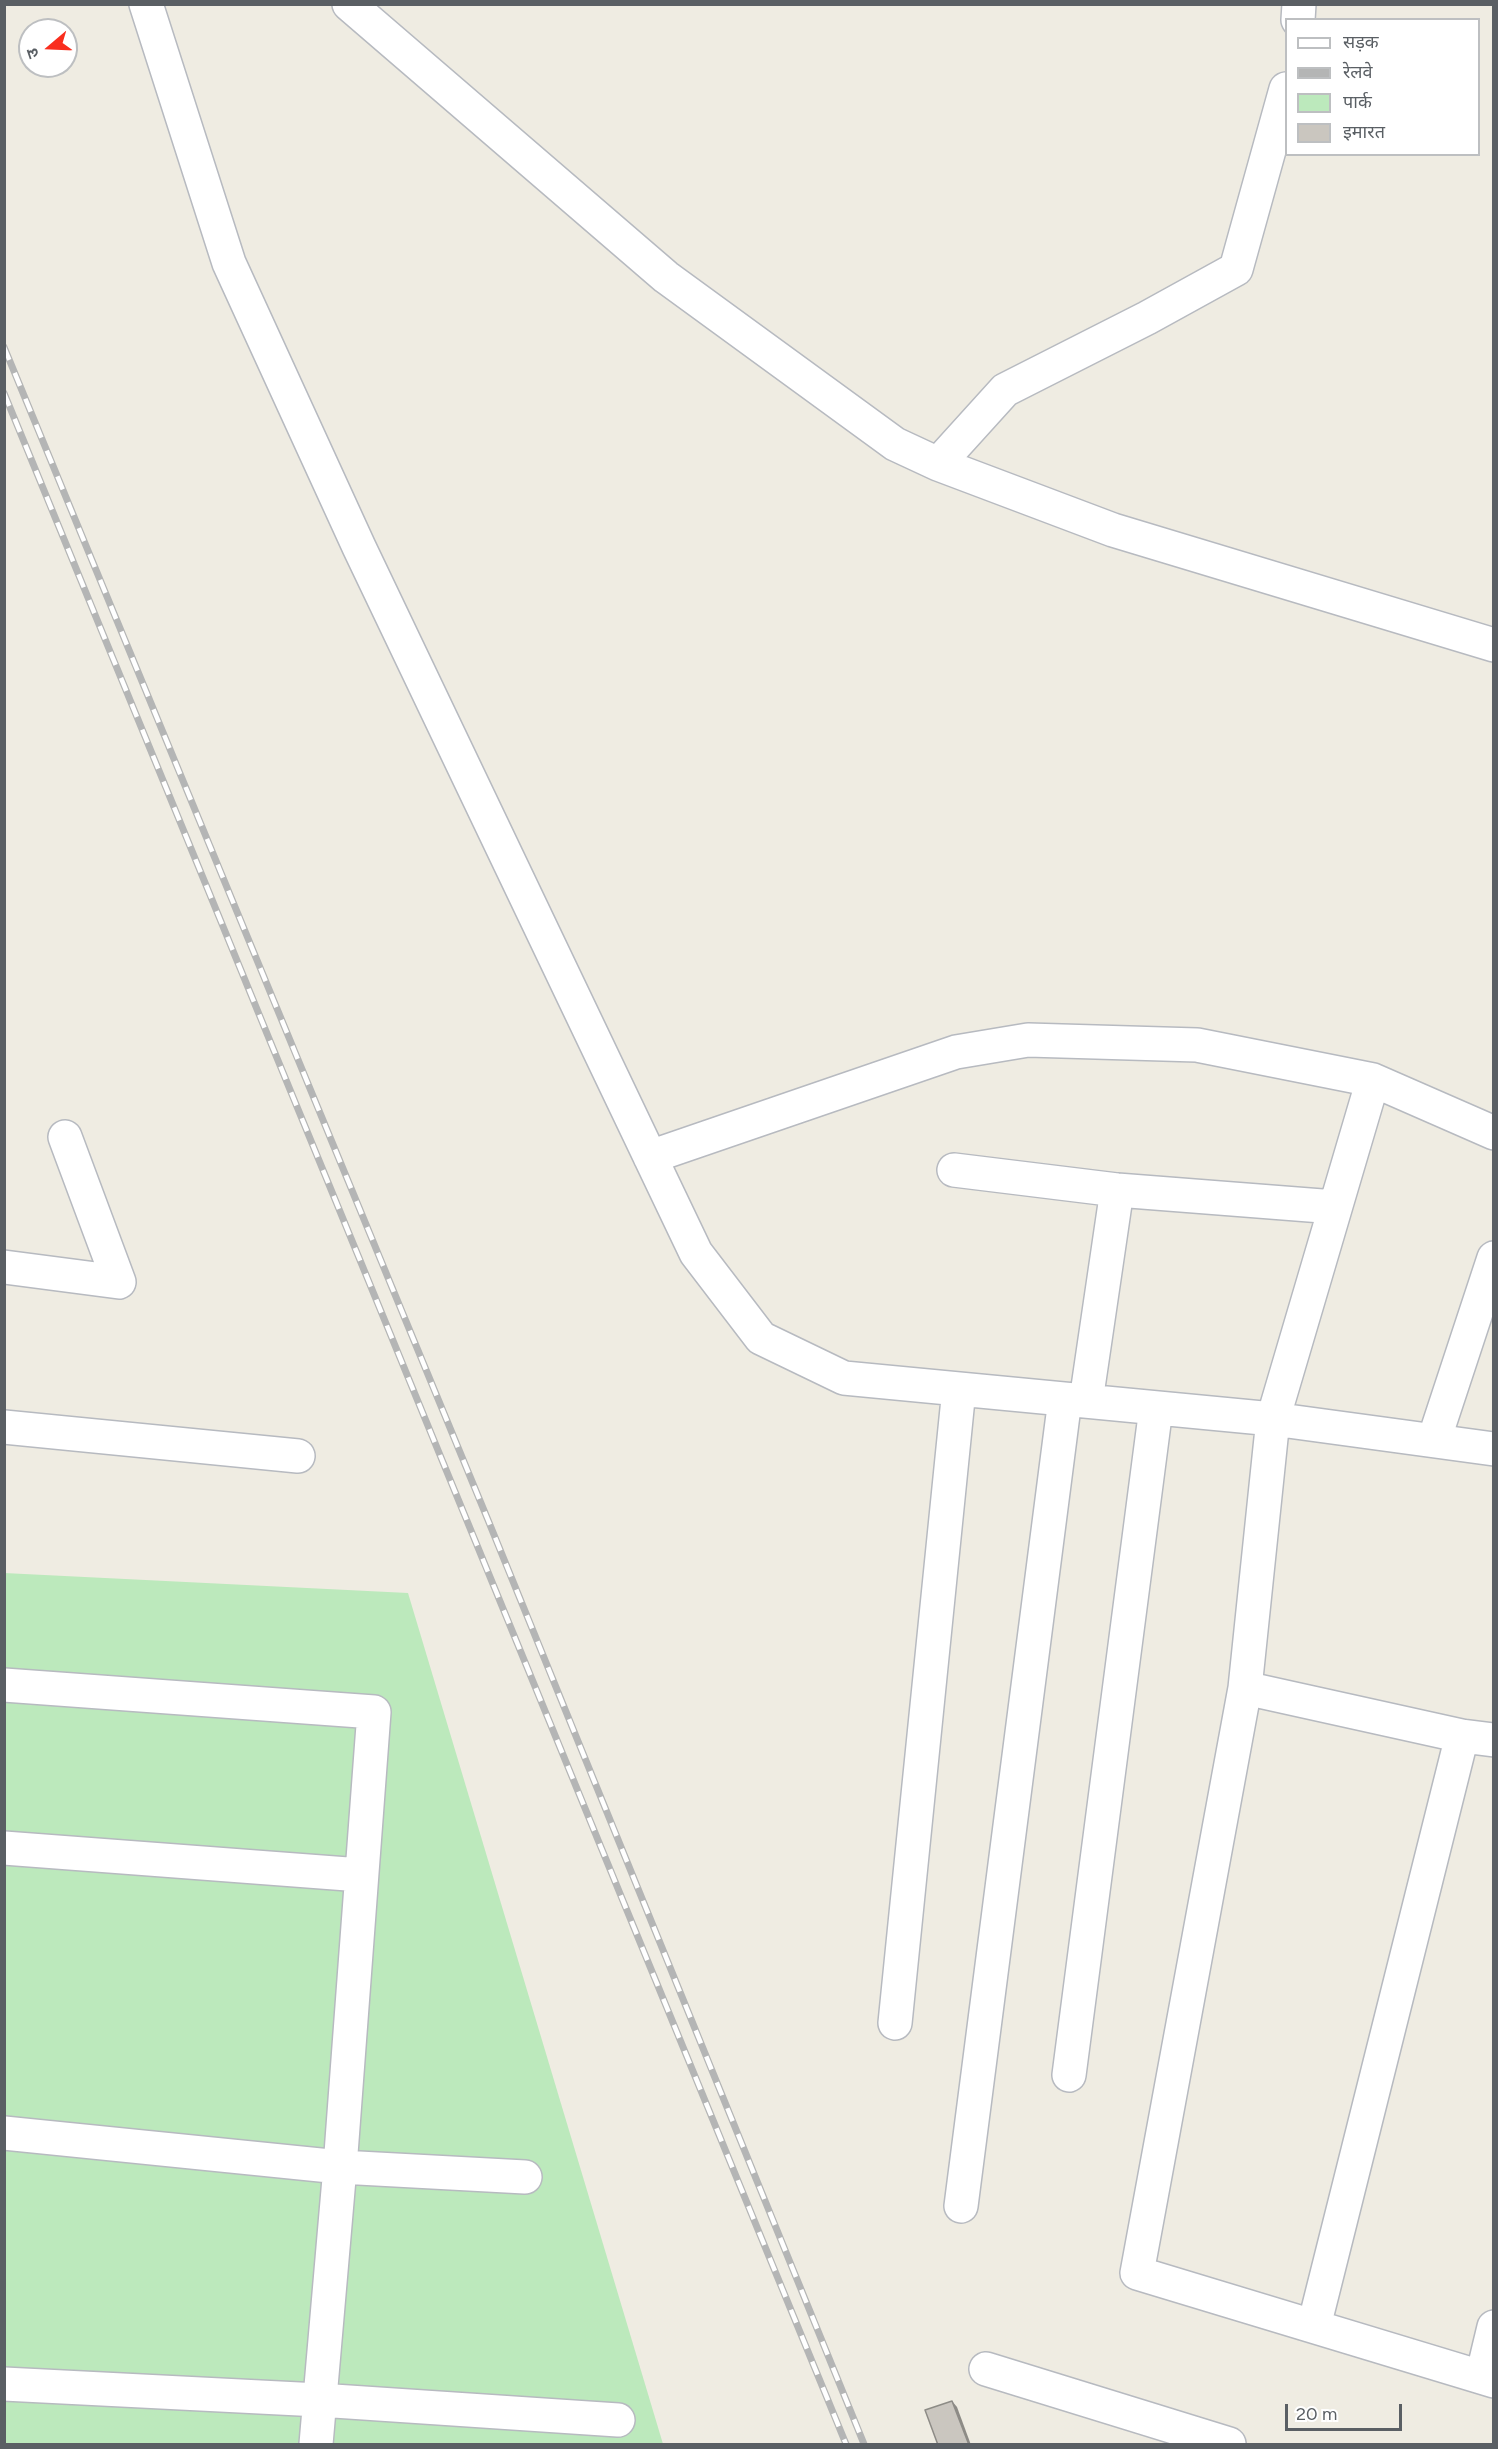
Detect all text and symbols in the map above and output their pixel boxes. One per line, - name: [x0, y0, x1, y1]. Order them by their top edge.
- north arrow: [18, 18, 78, 78]
- legend: [1285, 18, 1480, 156]
- text: सड़क: [1343, 31, 1379, 53]
- text: उ: [22, 46, 43, 61]
- text: रेलवे: [1343, 61, 1373, 83]
- text: पार्क: [1343, 91, 1372, 113]
- text: इमारत: [1343, 121, 1385, 143]
- scale bar: [1288, 2392, 1405, 2430]
- text: 20 m: [1296, 2403, 1337, 2425]

